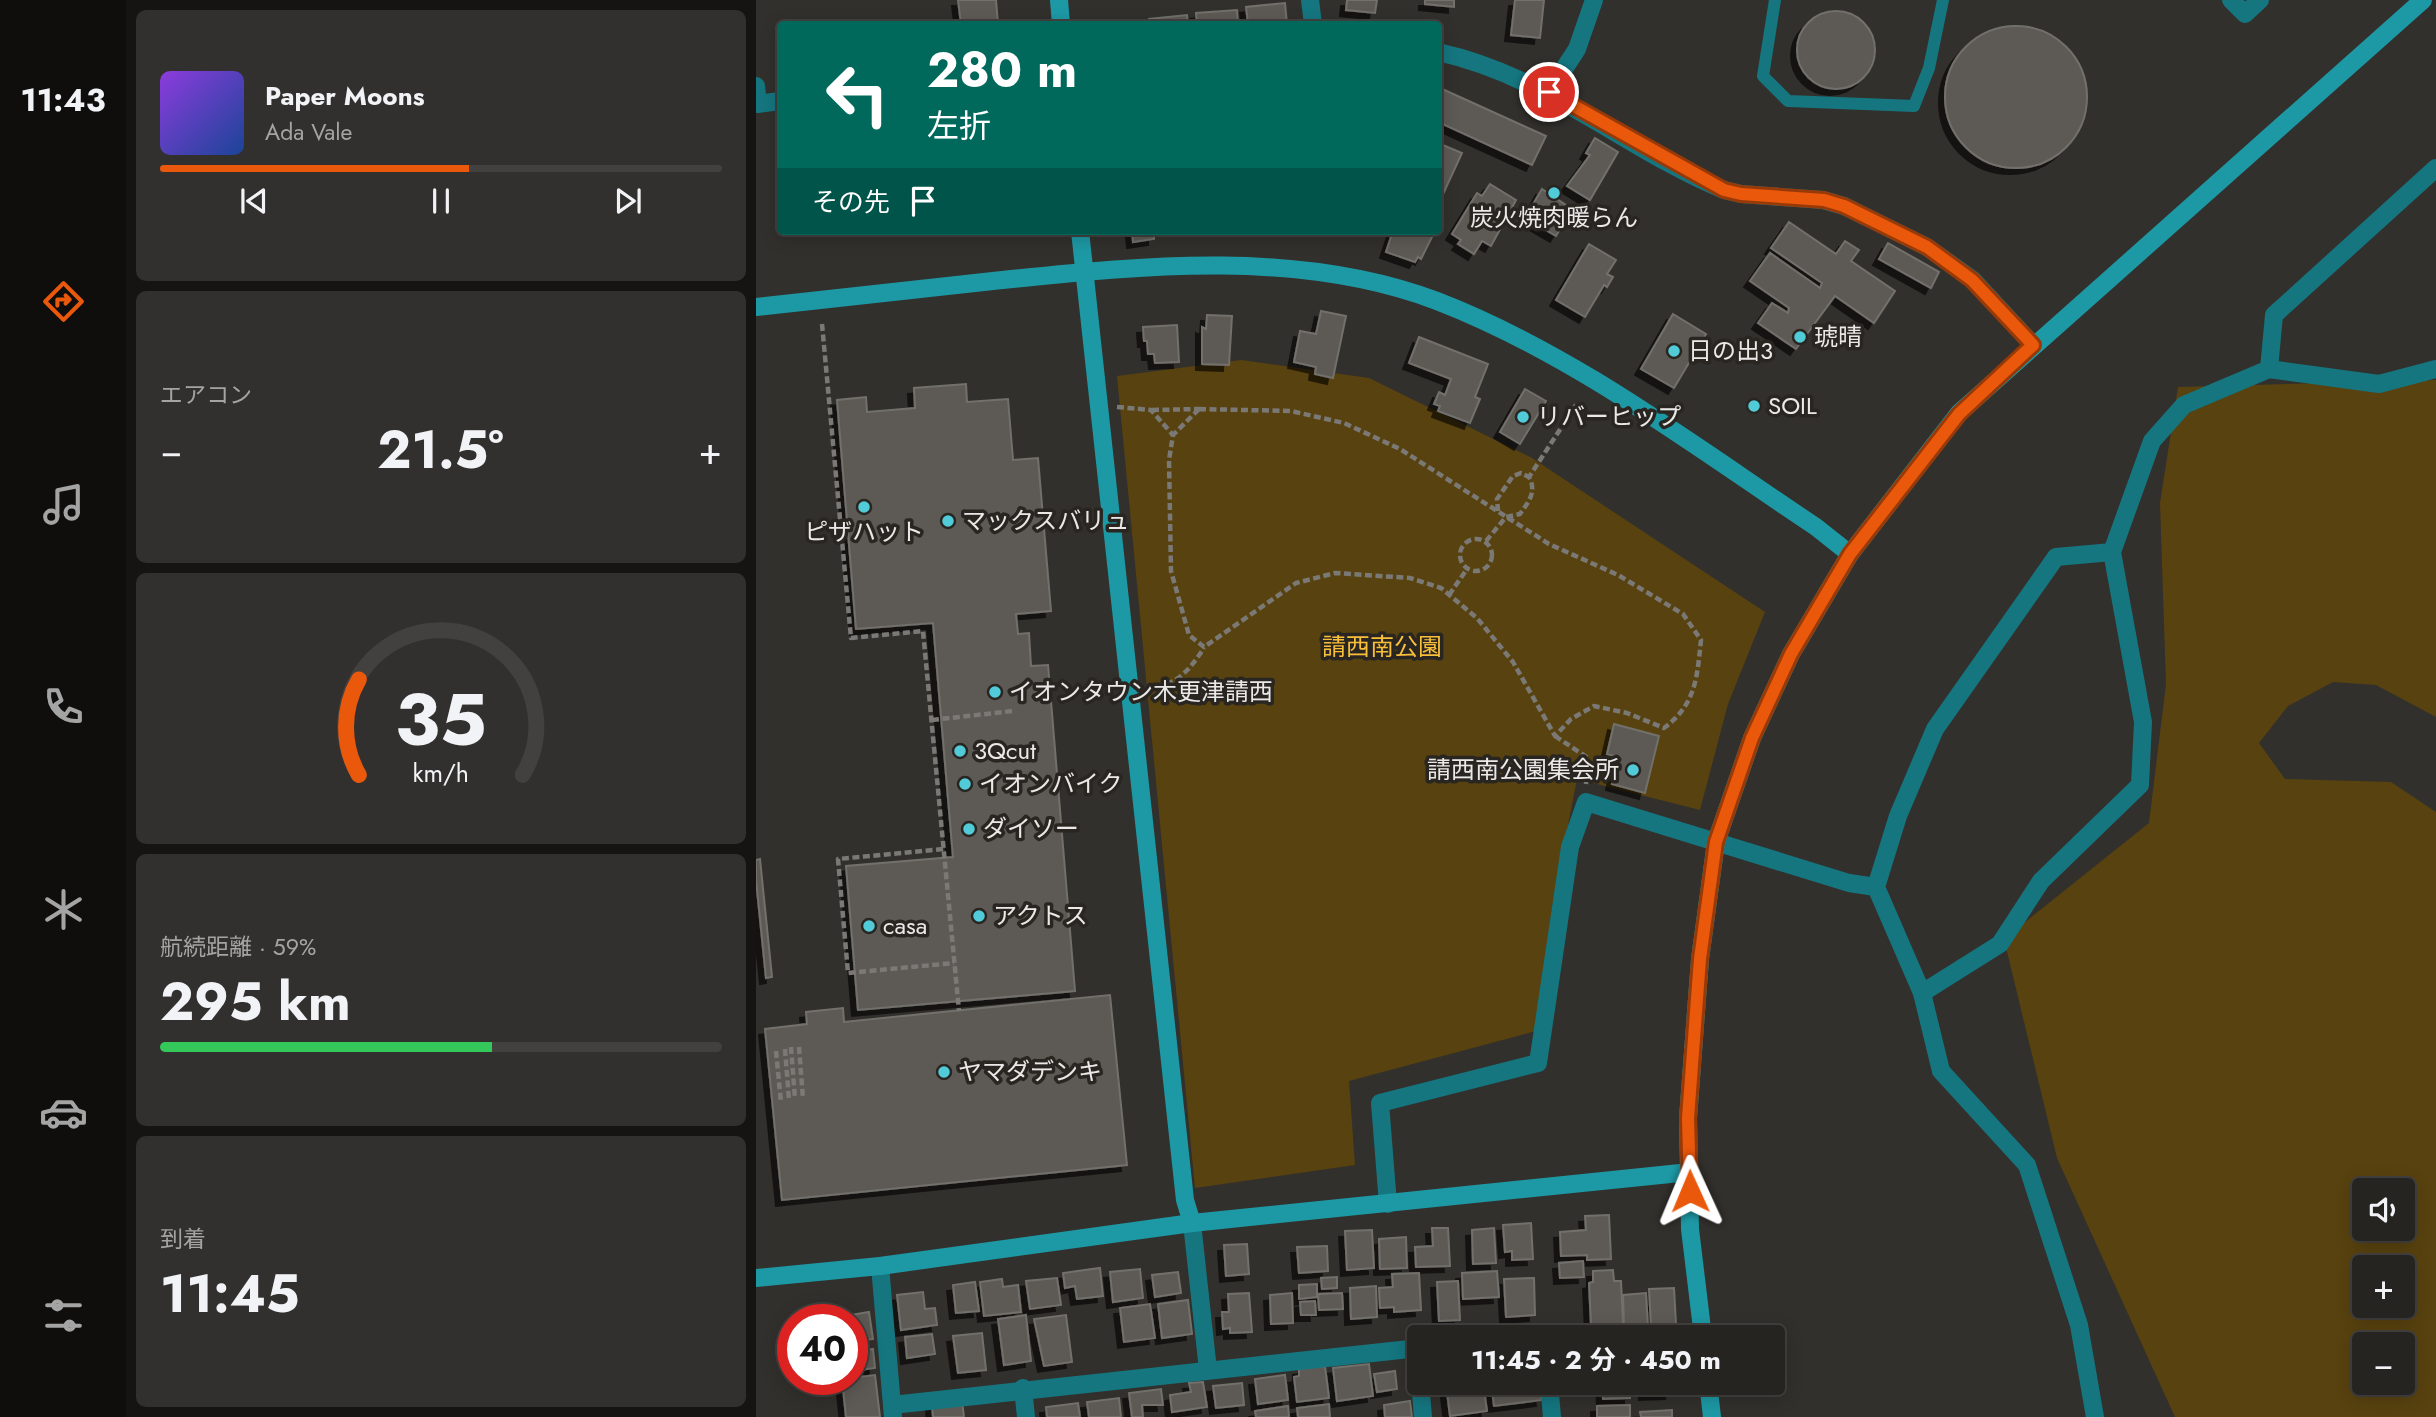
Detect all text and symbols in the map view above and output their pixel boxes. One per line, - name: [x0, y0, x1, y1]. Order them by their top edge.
- text: 280 m: [927, 35, 1077, 105]
- icon: left: [812, 49, 903, 140]
- pin: [1519, 62, 1579, 122]
- icon: arrive: [1530, 73, 1568, 111]
- text: 11:43: [20, 77, 106, 123]
- text: Paper Moons: [265, 77, 425, 115]
- text: 左折: [927, 103, 991, 149]
- text: Ada Vale: [265, 115, 352, 149]
- icon: previous: [235, 182, 273, 220]
- icon: pause: [422, 182, 460, 220]
- icon: next: [609, 182, 647, 220]
- icon: arrive: [904, 182, 942, 220]
- text: その先: [812, 183, 890, 221]
- marker: 炭火焼肉暖らん: [1546, 185, 1562, 201]
- place label: 炭火焼肉暖らん: [1470, 200, 1638, 235]
- icon: directions: [39, 277, 88, 326]
- place label: 琥晴: [1814, 319, 1862, 354]
- marker: 琥晴: [1792, 329, 1808, 345]
- place label: 日の出3: [1688, 333, 1773, 368]
- marker: 日の出3: [1666, 343, 1682, 359]
- text: エアコン: [160, 378, 252, 412]
- place label: SOIL: [1768, 388, 1817, 423]
- marker: SOIL: [1746, 398, 1762, 414]
- place label: リバーヒップ: [1537, 399, 1681, 434]
- marker: リバーヒップ: [1515, 409, 1531, 425]
- text: 21.5°: [377, 412, 504, 488]
- text: −: [160, 423, 182, 478]
- text: +: [699, 423, 722, 478]
- icon: music: [39, 480, 88, 529]
- marker: ピザハット: [856, 499, 872, 515]
- place label: マックスバリュ: [962, 503, 1129, 538]
- marker: マックスバリュ: [940, 513, 956, 529]
- place label: ピザハット: [804, 514, 924, 549]
- park label: 請西南公園: [1322, 629, 1442, 664]
- text: 35: [395, 667, 487, 772]
- place label: イオンタウン木更津請西: [1009, 674, 1273, 709]
- icon: phone: [39, 682, 88, 731]
- marker: イオンタウン木更津請西: [987, 684, 1003, 700]
- place label: 3Qcut: [974, 733, 1036, 768]
- marker: 3Qcut: [952, 743, 968, 759]
- place label: 請西南公園集会所: [1427, 752, 1619, 787]
- text: km/h: [413, 754, 469, 790]
- marker: 請西南公園集会所: [1625, 762, 1641, 778]
- place label: イオンバイク: [979, 766, 1123, 801]
- marker: イオンバイク: [957, 776, 973, 792]
- place label: ダイソー: [983, 811, 1079, 846]
- marker: ダイソー: [961, 821, 977, 837]
- icon: climate: [39, 885, 88, 934]
- place label: アクトス: [993, 898, 1088, 933]
- place label: casa: [883, 908, 927, 943]
- marker: アクトス: [971, 908, 987, 924]
- marker: casa: [861, 918, 877, 934]
- text: 航続距離 · 59%: [160, 930, 316, 964]
- text: 295 km: [160, 964, 351, 1040]
- place label: ヤマダデンキ: [958, 1054, 1102, 1089]
- marker: ヤマダデンキ: [936, 1064, 952, 1080]
- icon: car: [39, 1088, 88, 1137]
- position arrow: [1653, 1154, 1727, 1228]
- map controls: [2352, 1178, 2415, 1395]
- button: sound: [2352, 1178, 2415, 1241]
- text: 到着: [160, 1222, 206, 1256]
- button: +: [2352, 1255, 2415, 1318]
- text: 11:45: [160, 1256, 300, 1332]
- icon: filters: [39, 1291, 88, 1340]
- speed limit sign: 40: [777, 1304, 868, 1395]
- button: −: [2352, 1332, 2415, 1395]
- text: 11:45 · 2 分 · 450 m: [1471, 1341, 1721, 1379]

